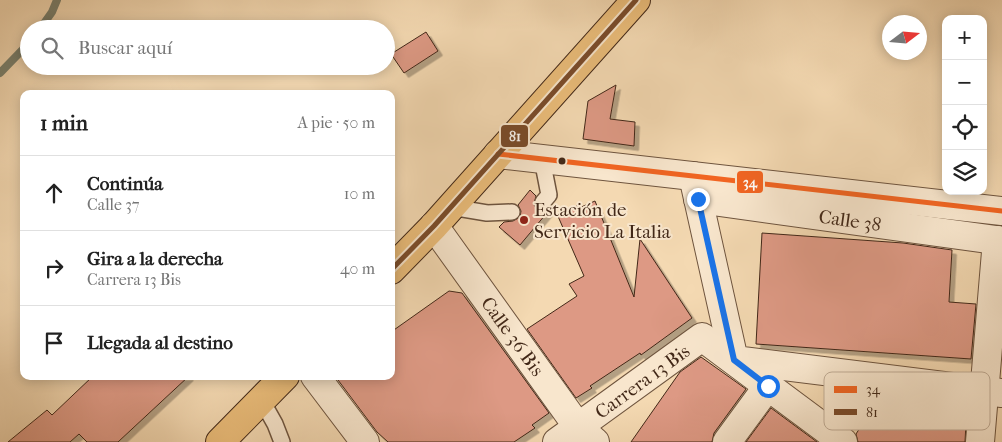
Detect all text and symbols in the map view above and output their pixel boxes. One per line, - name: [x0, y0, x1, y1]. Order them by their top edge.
- north arrow: [882, 15, 927, 60]
- map controls: [942, 15, 987, 195]
- button: +: [942, 15, 987, 60]
- search box: [20, 20, 395, 75]
- icon: search: [38, 34, 66, 62]
- text: Buscar aquí: [78, 37, 172, 59]
- button: −: [942, 60, 987, 105]
- button: locate: [942, 105, 987, 150]
- text: 1 min: [40, 111, 88, 135]
- text: A pie · 50 m: [298, 113, 375, 132]
- line badge: 81: [500, 124, 529, 148]
- text: 81: [509, 128, 521, 145]
- button: layers: [942, 150, 987, 195]
- unlabelled marker: [557, 156, 567, 166]
- line badge: 34: [736, 170, 764, 194]
- text: Continúa: [87, 173, 163, 195]
- text: 34: [743, 174, 758, 191]
- icon: ahead: [40, 179, 68, 207]
- text: 10 m: [344, 184, 375, 203]
- route end: [687, 188, 710, 211]
- text: Calle 37: [87, 195, 140, 214]
- place label: Estación de Servicio La Italia: [534, 199, 671, 243]
- street label: Calle 38: [817, 206, 882, 236]
- marker: Estación de Servicio La Italia: [518, 214, 530, 226]
- text: Gira a la derecha: [87, 248, 223, 270]
- icon: right: [40, 254, 68, 282]
- text: 40 m: [340, 259, 375, 278]
- text: Carrera 13 Bis: [87, 270, 181, 289]
- street label: Calle 36 Bis: [476, 293, 548, 380]
- icon: arrive: [40, 329, 68, 357]
- text: Llegada al destino: [87, 332, 233, 354]
- street label: Carrera 13 Bis: [591, 340, 694, 424]
- legend: [824, 372, 990, 430]
- route start: [757, 375, 780, 398]
- text: 34: [866, 381, 881, 398]
- text: 81: [866, 404, 878, 421]

